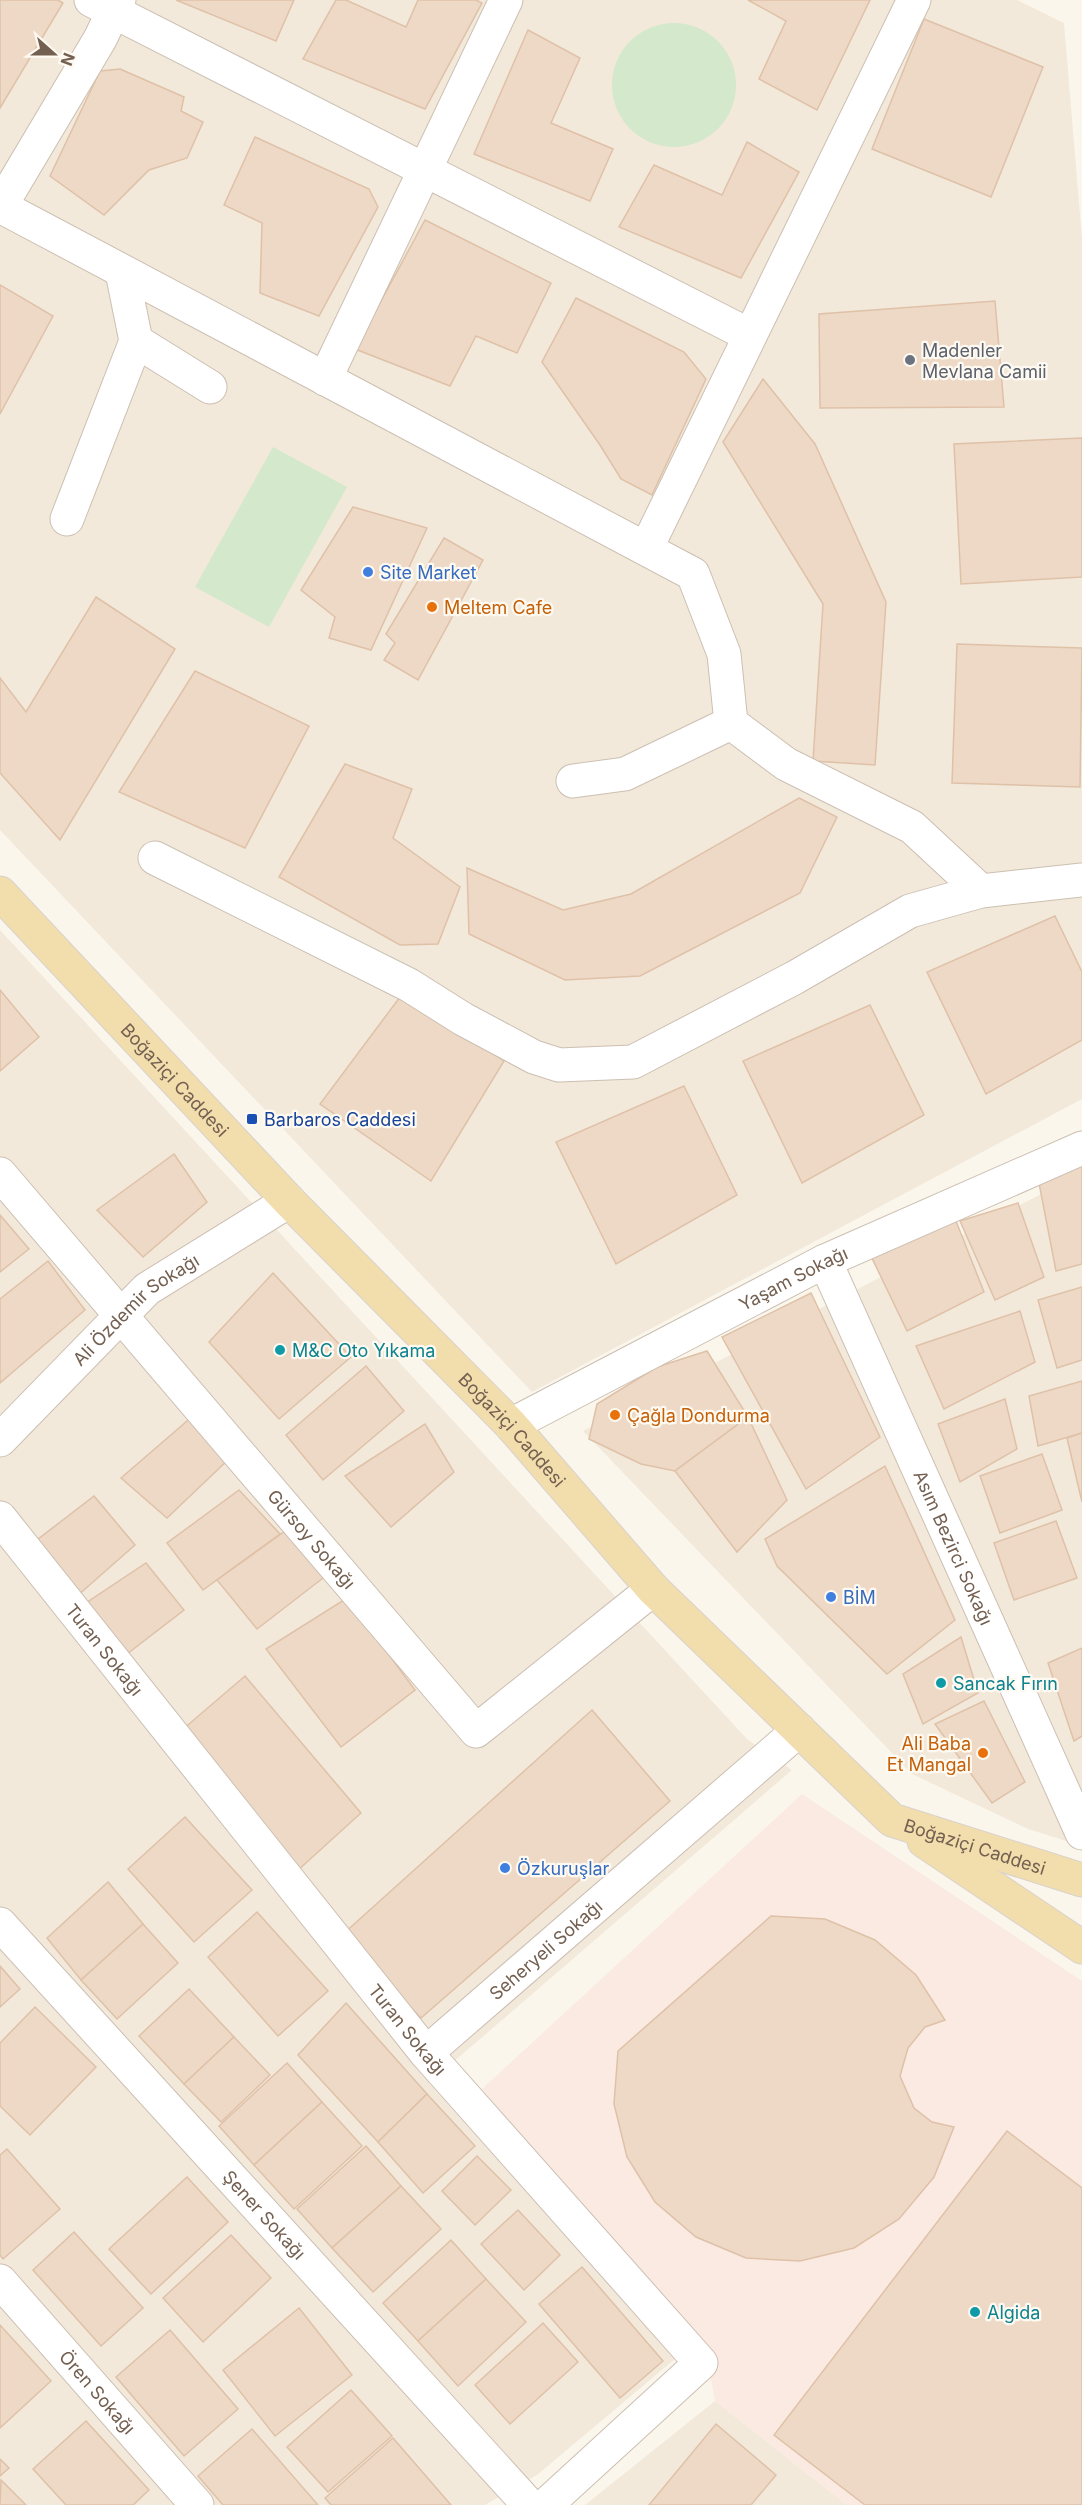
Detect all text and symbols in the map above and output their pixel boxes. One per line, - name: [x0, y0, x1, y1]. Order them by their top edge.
- north arrow: [24, 24, 84, 84]
- text: N: [56, 50, 80, 69]
- place label: Madenler Mevlana Camii: [922, 340, 1047, 382]
- marker: Madenler Mevlana Camii: [903, 353, 917, 367]
- place label: Site Market: [380, 562, 477, 583]
- marker: Site Market: [361, 565, 375, 579]
- place label: Meltem Cafe: [444, 597, 552, 618]
- marker: Meltem Cafe: [425, 600, 439, 614]
- street label: Boğaziçi Caddesi: [117, 1019, 233, 1141]
- place label: Barbaros Caddesi: [264, 1109, 416, 1130]
- marker: Barbaros Caddesi: [245, 1112, 259, 1126]
- street label: Yaşam Sokağı: [735, 1242, 851, 1315]
- street label: Ali Özdemir Sokağı: [68, 1249, 202, 1370]
- place label: M&C Oto Yıkama: [292, 1340, 435, 1361]
- marker: M&C Oto Yıkama: [273, 1343, 287, 1357]
- street label: Boğaziçi Caddesi: [455, 1368, 570, 1491]
- place label: Çağla Dondurma: [627, 1405, 770, 1426]
- marker: Çağla Dondurma: [608, 1408, 622, 1422]
- street label: Asım Bezirci Sokağı: [910, 1467, 998, 1628]
- street label: Gürsoy Sokağı: [264, 1485, 360, 1593]
- place label: BİM: [843, 1586, 876, 1608]
- marker: BİM: [824, 1590, 838, 1604]
- street label: Turan Sokağı: [62, 1599, 148, 1700]
- place label: Sancak Fırın: [953, 1673, 1058, 1694]
- marker: Sancak Fırın: [934, 1676, 948, 1690]
- place label: Ali Baba Et Mangal: [887, 1733, 971, 1775]
- marker: Ali Baba Et Mangal: [976, 1746, 990, 1760]
- street label: Boğaziçi Caddesi: [901, 1814, 1048, 1878]
- place label: Özkuruşlar: [517, 1857, 610, 1879]
- marker: Özkuruşlar: [498, 1861, 512, 1875]
- street label: Seheryeli Sokağı: [485, 1895, 606, 2004]
- street label: Turan Sokağı: [365, 1980, 451, 2079]
- street label: Şener Sokağı: [219, 2166, 310, 2263]
- place label: Algida: [987, 2302, 1040, 2323]
- marker: Algida: [968, 2305, 982, 2319]
- street label: Ören Sokağı: [55, 2345, 140, 2438]

